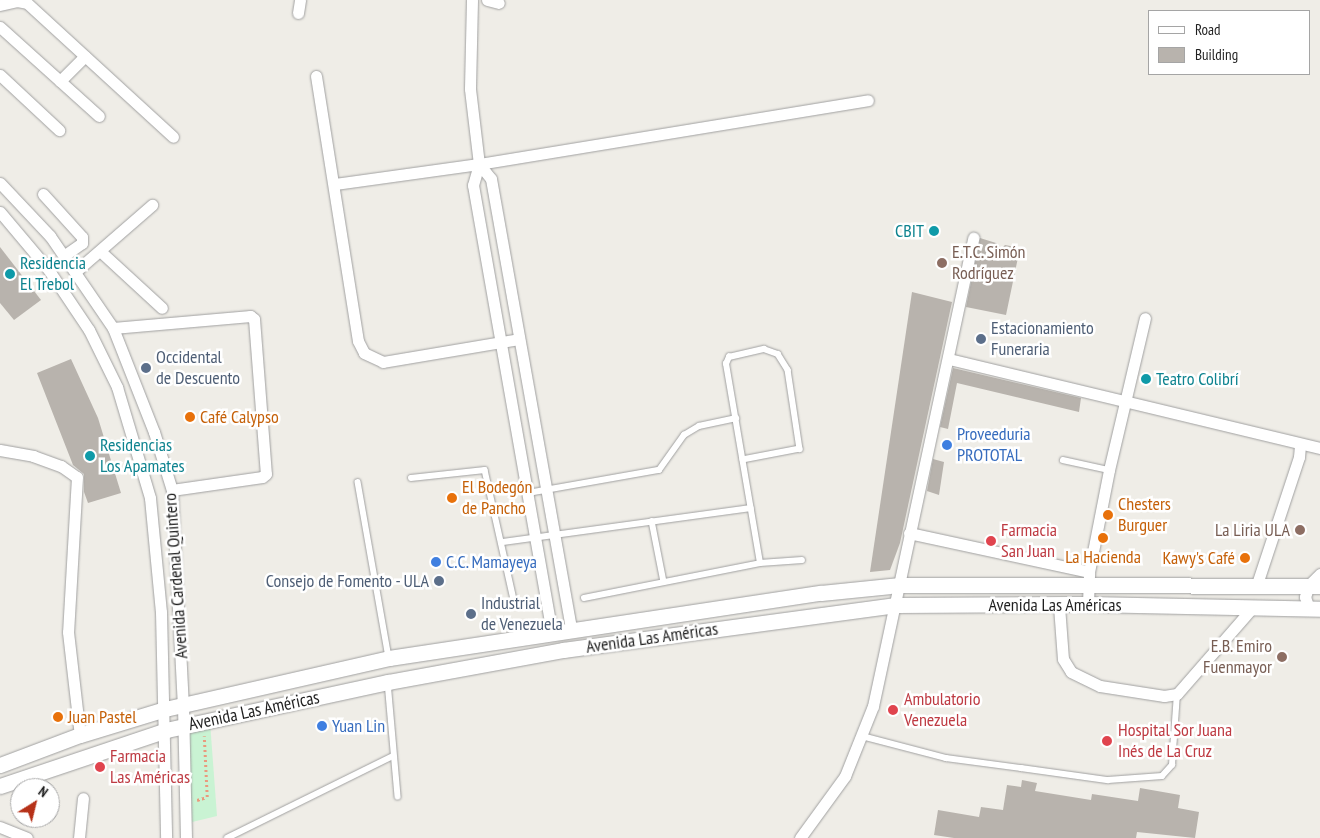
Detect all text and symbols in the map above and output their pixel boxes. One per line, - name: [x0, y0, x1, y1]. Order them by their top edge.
- legend: [1148, 10, 1310, 75]
- text: Road: [1195, 20, 1221, 39]
- text: Building: [1195, 45, 1238, 64]
- place label: CBIT: [895, 220, 924, 242]
- marker: CBIT: [928, 225, 940, 237]
- place label: E.T.C. Simón Rodríguez: [952, 242, 1027, 284]
- place label: Residencia El Trebol: [20, 253, 86, 296]
- marker: E.T.C. Simón Rodríguez: [936, 257, 948, 269]
- marker: Residencia El Trebol: [4, 268, 16, 280]
- place label: Estacionamiento Funeraria: [991, 318, 1094, 360]
- marker: Estacionamiento Funeraria: [975, 333, 987, 345]
- place label: Occidental de Descuento: [156, 347, 240, 389]
- marker: Occidental de Descuento: [140, 362, 152, 374]
- place label: Teatro Colibrí: [1156, 368, 1239, 390]
- marker: Teatro Colibrí: [1140, 373, 1152, 385]
- place label: Café Calypso: [200, 406, 279, 428]
- marker: Café Calypso: [184, 411, 196, 423]
- place label: Proveeduria PROTOTAL: [957, 424, 1031, 466]
- place label: Residencias Los Apamates: [100, 435, 185, 478]
- marker: Proveeduria PROTOTAL: [941, 439, 953, 451]
- marker: Residencias Los Apamates: [84, 450, 96, 462]
- place label: El Bodegón de Pancho: [462, 477, 533, 520]
- street label: Avenida Cardenal Quintero: [159, 492, 193, 660]
- marker: El Bodegón de Pancho: [446, 492, 458, 504]
- place label: Chesters Burguer: [1118, 494, 1171, 536]
- marker: Chesters Burguer: [1102, 509, 1114, 521]
- place label: La Liria ULA: [1215, 519, 1290, 541]
- place label: Farmacia San Juan: [1001, 520, 1057, 562]
- marker: La Liria ULA: [1294, 524, 1306, 536]
- marker: La Hacienda: [1097, 532, 1109, 544]
- marker: Farmacia San Juan: [985, 535, 997, 547]
- place label: La Hacienda: [1065, 546, 1141, 568]
- place label: Kawy's Café: [1162, 547, 1235, 569]
- place label: C.C. Mamayeya: [446, 551, 538, 573]
- marker: Kawy's Café: [1239, 552, 1251, 564]
- marker: C.C. Mamayeya: [430, 556, 442, 568]
- place label: Consejo de Fomento - ULA: [264, 570, 429, 592]
- marker: Consejo de Fomento - ULA: [433, 575, 445, 587]
- place label: Industrial de Venezuela: [481, 593, 563, 636]
- street label: Avenida Las Américas: [988, 594, 1122, 616]
- marker: Industrial de Venezuela: [465, 608, 477, 620]
- street label: Avenida Las Américas: [584, 618, 720, 658]
- place label: E.B. Emiro Fuenmayor: [1203, 636, 1272, 679]
- marker: E.B. Emiro Fuenmayor: [1276, 651, 1288, 663]
- street label: Avenida Las Américas: [186, 687, 322, 735]
- place label: Ambulatorio Venezuela: [904, 689, 980, 732]
- marker: Ambulatorio Venezuela: [886, 703, 900, 717]
- place label: Juan Pastel: [68, 706, 136, 728]
- marker: Juan Pastel: [52, 711, 64, 723]
- place label: Yuan Lin: [332, 715, 385, 737]
- marker: Yuan Lin: [316, 720, 328, 732]
- place label: Hospital Sor Juana Inés de La Cruz: [1118, 720, 1232, 762]
- marker: Hospital Sor Juana Inés de La Cruz: [1100, 734, 1114, 748]
- place label: Farmacia Las Américas: [110, 746, 191, 789]
- marker: Farmacia Las Américas: [94, 761, 106, 773]
- north arrow: [10, 778, 60, 828]
- text: N: [35, 782, 52, 801]

